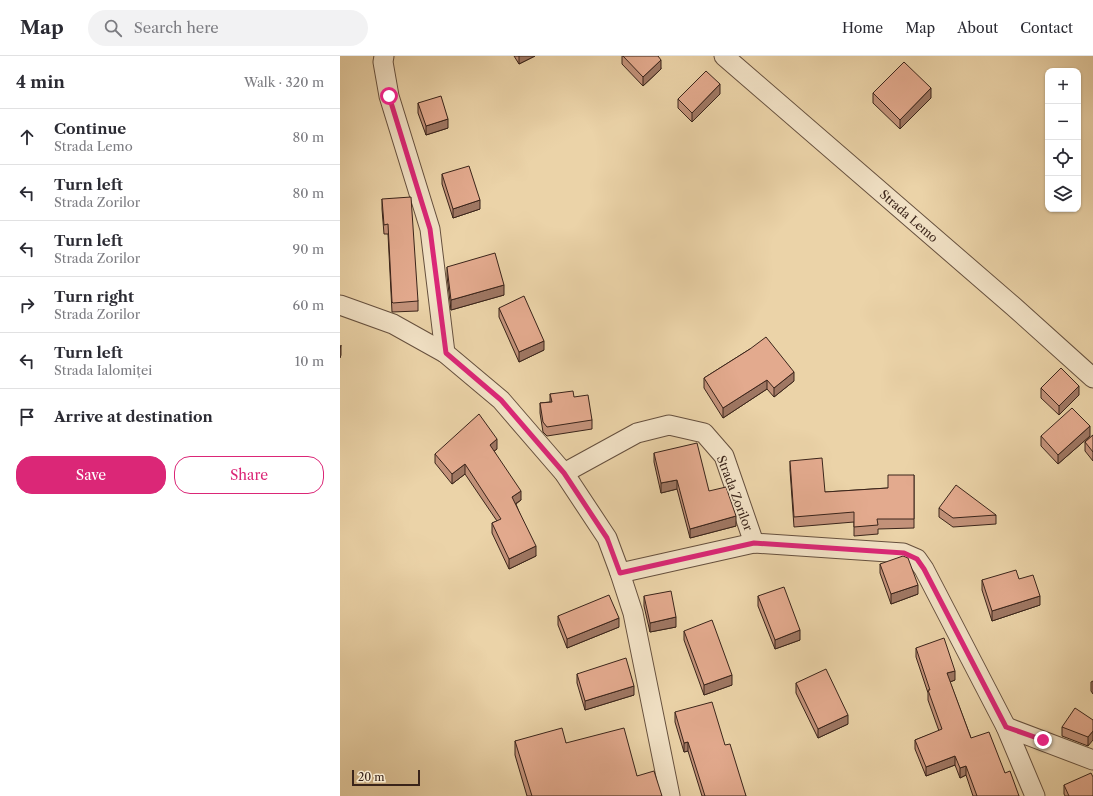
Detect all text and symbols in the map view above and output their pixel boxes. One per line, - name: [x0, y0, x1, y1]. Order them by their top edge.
- search box: [88, 10, 368, 46]
- text: Map: [20, 16, 64, 39]
- icon: search: [102, 17, 124, 39]
- text: Search here: [134, 18, 219, 37]
- text: Home: [842, 19, 883, 37]
- text: Map: [905, 19, 935, 37]
- text: About: [957, 19, 998, 37]
- text: Contact: [1020, 19, 1073, 37]
- map controls: [1045, 68, 1081, 212]
- button: +: [1045, 68, 1081, 104]
- text: 4 min: [16, 72, 65, 92]
- text: Walk · 320 m: [244, 74, 324, 90]
- route start: [380, 87, 398, 105]
- button: −: [1045, 104, 1081, 140]
- text: Continue: [54, 119, 126, 138]
- icon: ahead: [16, 126, 38, 148]
- text: 80 m: [292, 129, 324, 145]
- text: Strada Lemo: [54, 138, 133, 154]
- button: locate: [1045, 140, 1081, 176]
- text: Turn left: [54, 175, 123, 194]
- button: layers: [1045, 176, 1081, 212]
- icon: left: [16, 182, 38, 204]
- text: 80 m: [292, 185, 324, 201]
- street label: Strada Lemo: [877, 187, 941, 245]
- text: Strada Zorilor: [54, 194, 140, 210]
- text: Turn left: [54, 231, 123, 250]
- icon: left: [16, 238, 38, 260]
- text: 90 m: [293, 241, 324, 257]
- text: Strada Zorilor: [54, 250, 140, 266]
- text: Turn right: [54, 287, 134, 306]
- icon: right: [16, 294, 38, 316]
- text: 60 m: [293, 297, 324, 313]
- text: Strada Zorilor: [54, 306, 140, 322]
- text: Turn left: [54, 343, 123, 362]
- icon: left: [16, 350, 38, 372]
- text: 10 m: [295, 353, 324, 369]
- text: Strada Ialomiței: [54, 362, 152, 378]
- icon: arrive: [16, 406, 38, 428]
- text: Arrive at destination: [54, 407, 213, 426]
- street label: Strada Zorilor: [714, 453, 756, 533]
- button: Save: [16, 456, 166, 494]
- button: Share: [174, 456, 324, 494]
- route end: [1034, 731, 1052, 749]
- scale bar: [352, 768, 420, 787]
- text: 20 m: [358, 770, 384, 784]

